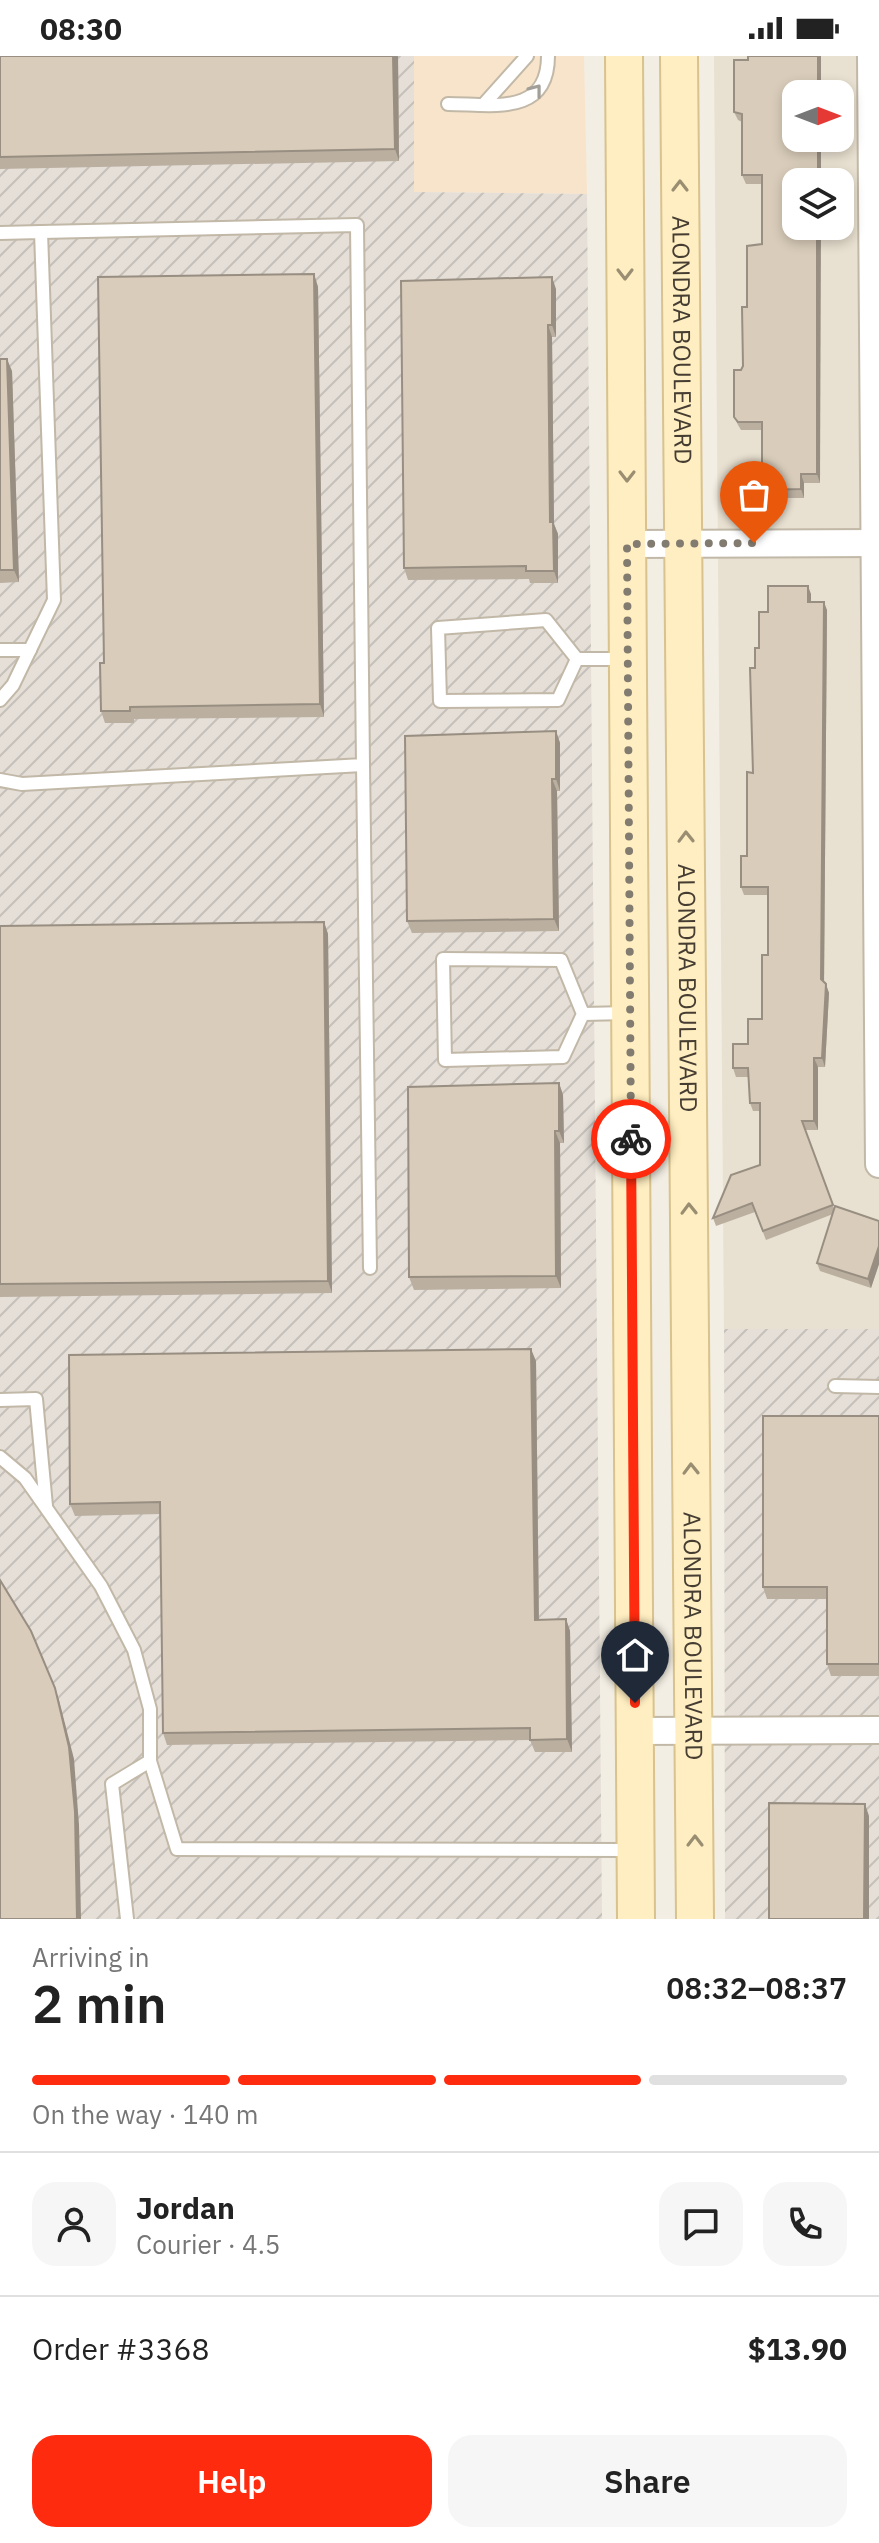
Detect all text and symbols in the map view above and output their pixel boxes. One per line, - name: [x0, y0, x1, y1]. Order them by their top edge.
- text: 08:30: [40, 9, 122, 48]
- north arrow: [782, 80, 854, 152]
- map controls: [782, 80, 854, 240]
- one-way arrow: [526, 84, 540, 99]
- button: layers: [782, 168, 854, 240]
- one-way arrow: [671, 179, 689, 192]
- street label: ALONDRA BOULEVARD: [665, 216, 700, 464]
- one-way arrow: [616, 268, 634, 281]
- pin: [720, 461, 788, 543]
- one-way arrow: [618, 470, 636, 483]
- icon: bag: [732, 473, 776, 517]
- one-way arrow: [677, 830, 694, 843]
- street label: ALONDRA BOULEVARD: [671, 864, 705, 1112]
- courier: [591, 1099, 671, 1179]
- icon: bike: [609, 1117, 653, 1161]
- one-way arrow: [680, 1202, 698, 1215]
- one-way arrow: [682, 1462, 700, 1475]
- street label: ALONDRA BOULEVARD: [677, 1512, 711, 1760]
- pin: [601, 1621, 669, 1703]
- icon: home: [613, 1633, 657, 1677]
- one-way arrow: [686, 1834, 703, 1847]
- text: Arriving in: [32, 1940, 149, 1974]
- text: 08:32–08:37: [666, 1968, 847, 2007]
- text: 2 min: [32, 1970, 167, 2037]
- text: On the way · 140 m: [32, 2097, 258, 2131]
- button: person: [32, 2182, 116, 2266]
- button: chat: [659, 2182, 743, 2266]
- button: phone: [763, 2182, 847, 2266]
- text: Jordan: [136, 2188, 235, 2227]
- text: Courier · 4.5: [136, 2227, 280, 2261]
- text: Order #3368: [32, 2329, 209, 2368]
- text: $13.90: [748, 2329, 847, 2368]
- button: Help: [32, 2435, 432, 2527]
- button: Share: [448, 2435, 847, 2527]

